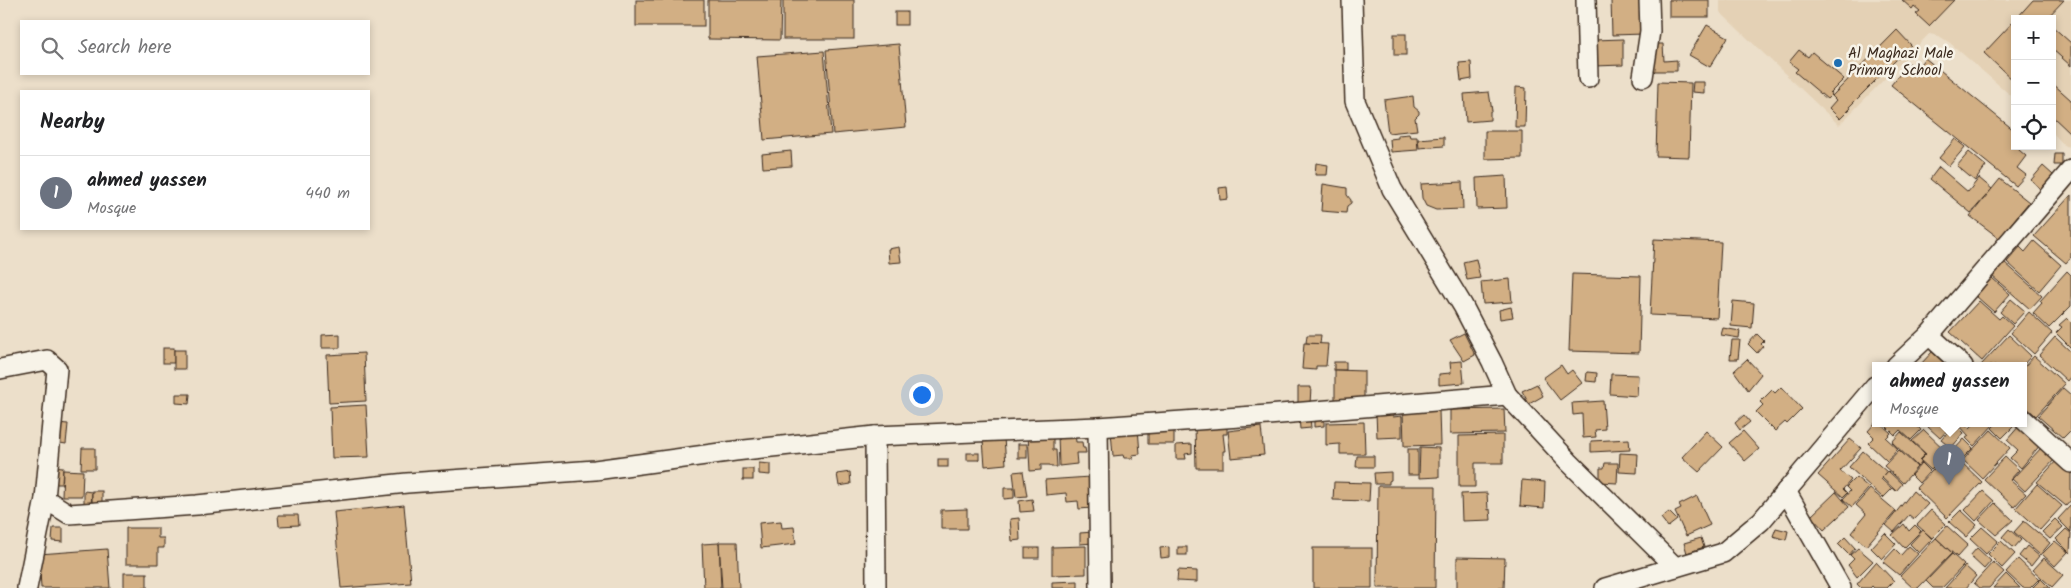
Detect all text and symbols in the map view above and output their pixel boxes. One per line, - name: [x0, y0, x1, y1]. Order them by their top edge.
- map controls: [2011, 15, 2056, 150]
- button: +: [2011, 15, 2056, 60]
- search box: [20, 20, 370, 75]
- text: Search here: [78, 33, 172, 63]
- icon: search: [38, 34, 66, 62]
- place label: Al Maghazi Male Primary School: [1848, 42, 1954, 83]
- marker: Al Maghazi Male Primary School: [1832, 57, 1844, 69]
- button: −: [2011, 60, 2056, 105]
- button: locate: [2011, 105, 2056, 150]
- text: Nearby: [40, 106, 105, 139]
- text: ahmed yassen: [87, 166, 207, 196]
- text: 1: [54, 181, 58, 206]
- text: 440 m: [305, 181, 350, 206]
- text: Mosque: [87, 196, 136, 221]
- popup: [1872, 362, 2027, 427]
- text: ahmed yassen: [1890, 367, 2009, 397]
- your location: [909, 382, 935, 408]
- text: Mosque: [1890, 397, 1939, 422]
- pin: 1: [1933, 444, 1965, 485]

